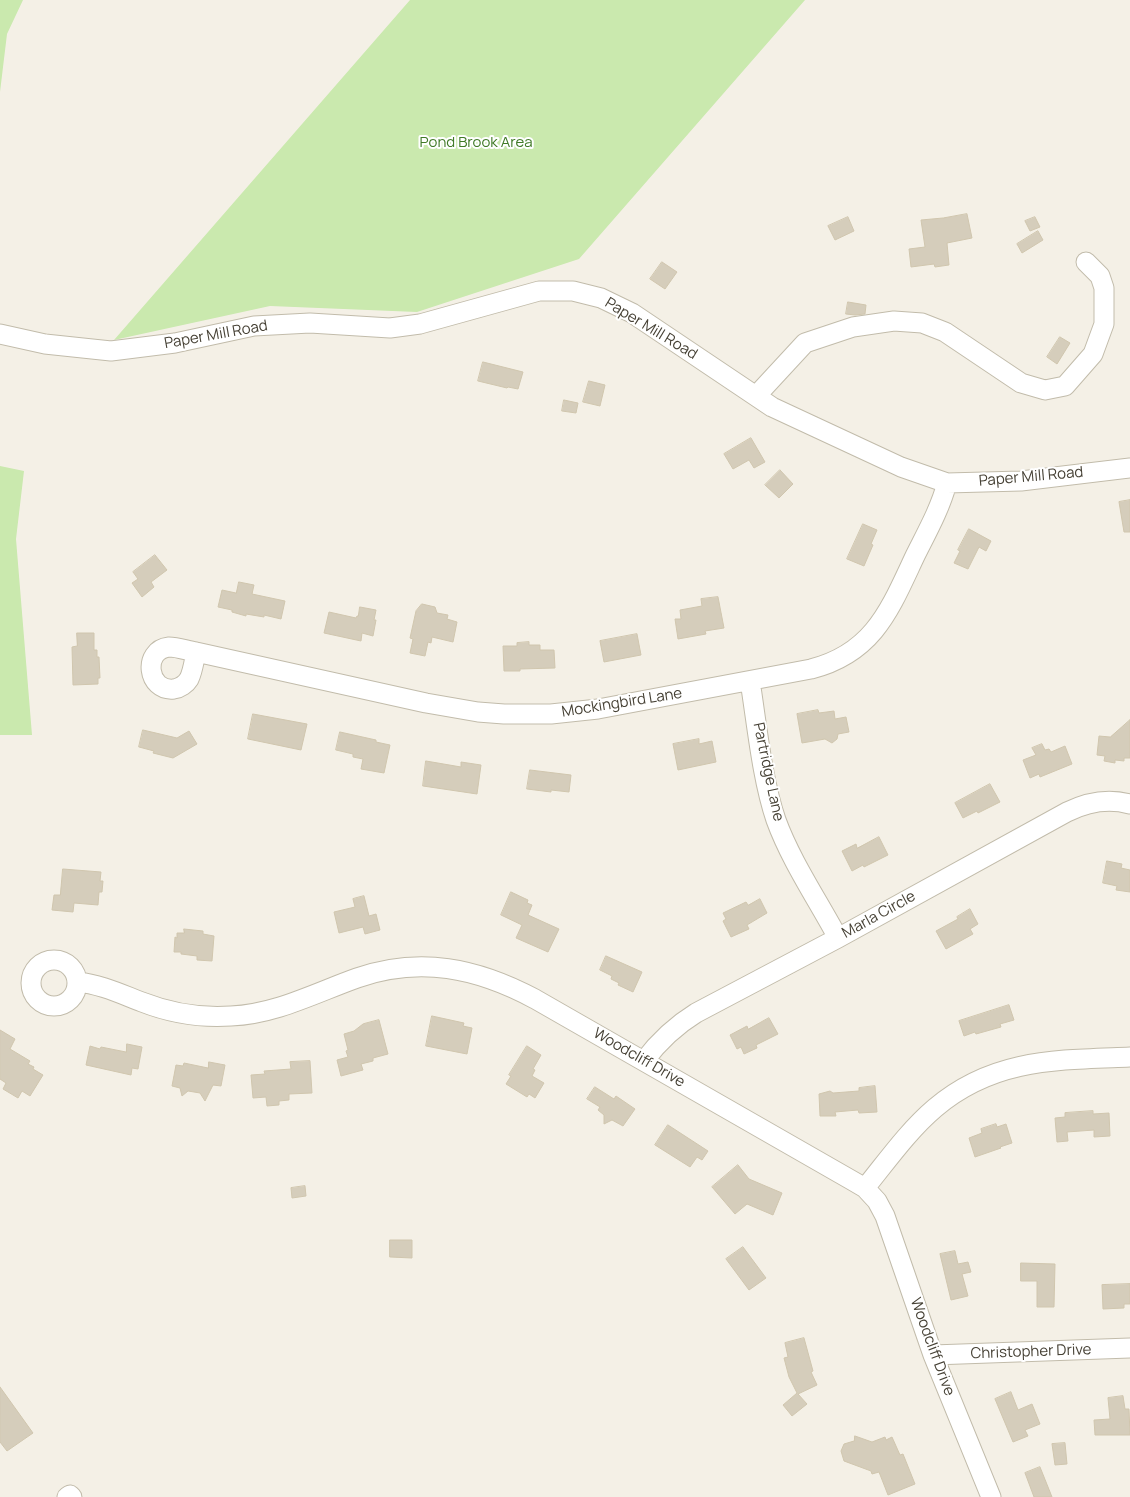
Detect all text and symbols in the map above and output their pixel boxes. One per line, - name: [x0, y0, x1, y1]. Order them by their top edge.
- park label: Pond Brook Area: [420, 134, 532, 152]
- street label: Paper Mill Road: [601, 294, 701, 364]
- street label: Paper Mill Road: [163, 317, 269, 353]
- street label: Paper Mill Road: [978, 463, 1084, 491]
- street label: Mockingbird Lane: [561, 685, 683, 721]
- street label: Partridge Lane: [749, 721, 787, 823]
- street label: Marla Circle: [839, 887, 919, 943]
- street label: Woodcliff Drive: [590, 1024, 688, 1092]
- street label: Woodcliff Drive: [906, 1296, 958, 1398]
- street label: Christopher Drive: [970, 1341, 1092, 1363]

